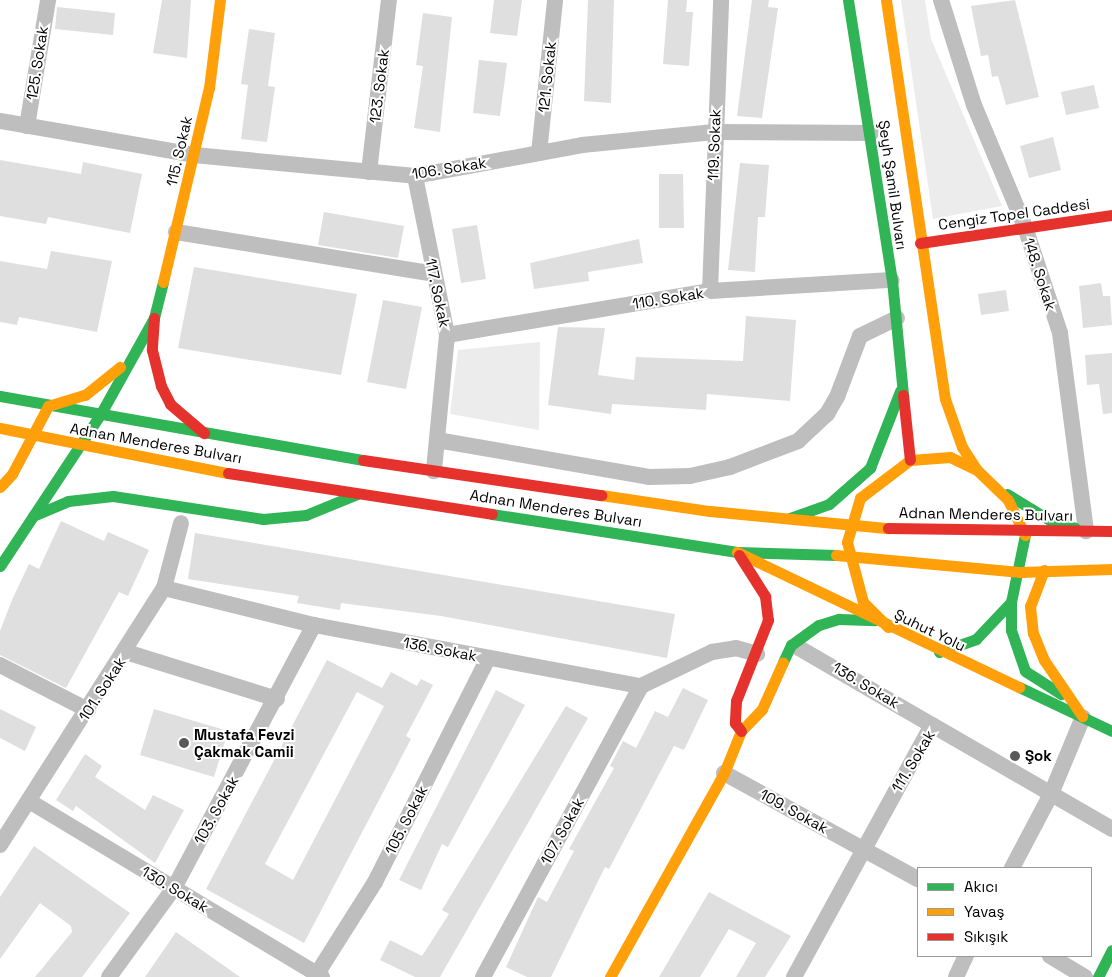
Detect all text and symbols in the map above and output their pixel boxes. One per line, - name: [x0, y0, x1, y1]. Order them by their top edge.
- street label: 125. Sokak: [22, 25, 52, 101]
- street label: 121. Sokak: [534, 40, 560, 114]
- street label: 123. Sokak: [365, 48, 393, 124]
- street label: 119. Sokak: [704, 109, 724, 181]
- street label: 115. Sokak: [162, 114, 196, 188]
- street label: Şeyh Şamil Bulvarı: [875, 119, 911, 251]
- street label: 106. Sokak: [410, 153, 488, 183]
- street label: Cengiz Topel Caddesi: [937, 194, 1091, 234]
- street label: 148. Sokak: [1020, 235, 1060, 313]
- street label: 117. Sokak: [422, 257, 454, 329]
- street label: 110. Sokak: [631, 283, 705, 313]
- street label: Adnan Menderes Bulvarı: [69, 419, 243, 467]
- street label: Adnan Menderes Bulvarı: [469, 485, 643, 531]
- street label: Adnan Menderes Bulvarı: [899, 503, 1073, 525]
- street label: Şuhut Yolu: [891, 605, 969, 655]
- street label: 136. Sokak: [401, 633, 479, 665]
- street label: 101. Sokak: [75, 654, 129, 724]
- street label: 136. Sokak: [829, 658, 903, 712]
- place label: Mustafa Fevzi Çakmak Camii: [194, 725, 294, 760]
- street label: 111. Sokak: [887, 727, 939, 795]
- marker: Mustafa Fevzi Çakmak Camii: [178, 737, 190, 749]
- place label: Şok: [1025, 747, 1052, 765]
- marker: Şok: [1009, 750, 1021, 762]
- street label: 103. Sokak: [190, 773, 242, 847]
- street label: 105. Sokak: [381, 782, 431, 858]
- street label: 109. Sokak: [757, 785, 831, 837]
- street label: 107. Sokak: [536, 794, 588, 868]
- street label: 130. Sokak: [138, 862, 212, 916]
- legend: [917, 867, 1092, 957]
- text: Akıcı: [964, 877, 998, 896]
- text: Yavaş: [964, 902, 1004, 921]
- text: Sıkışık: [964, 927, 1008, 946]

